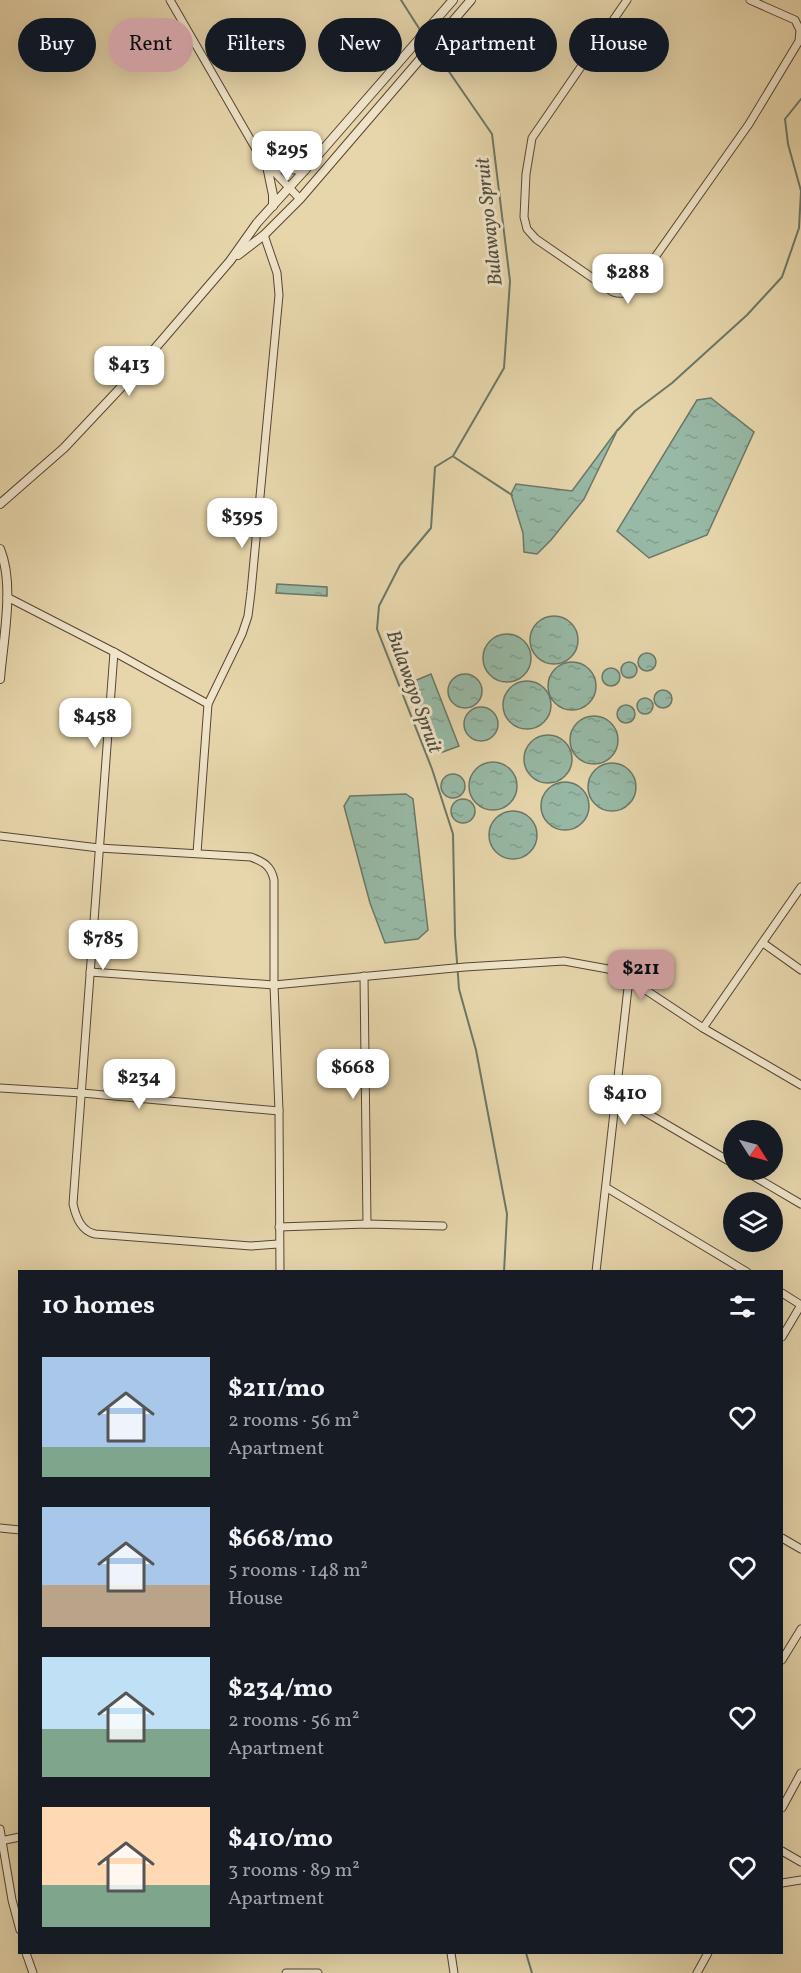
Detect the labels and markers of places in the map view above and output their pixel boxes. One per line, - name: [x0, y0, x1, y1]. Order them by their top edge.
- pin: $295: [251, 131, 323, 182]
- pin: $288: [592, 254, 664, 305]
- pin: $413: [93, 346, 165, 397]
- pin: $395: [206, 498, 278, 549]
- pin: $458: [59, 698, 131, 749]
- pin: $785: [67, 920, 139, 971]
- pin: $211: [605, 950, 677, 1001]
- pin: $668: [317, 1049, 389, 1100]
- pin: $234: [103, 1059, 175, 1110]
- pin: $410: [589, 1075, 661, 1126]

